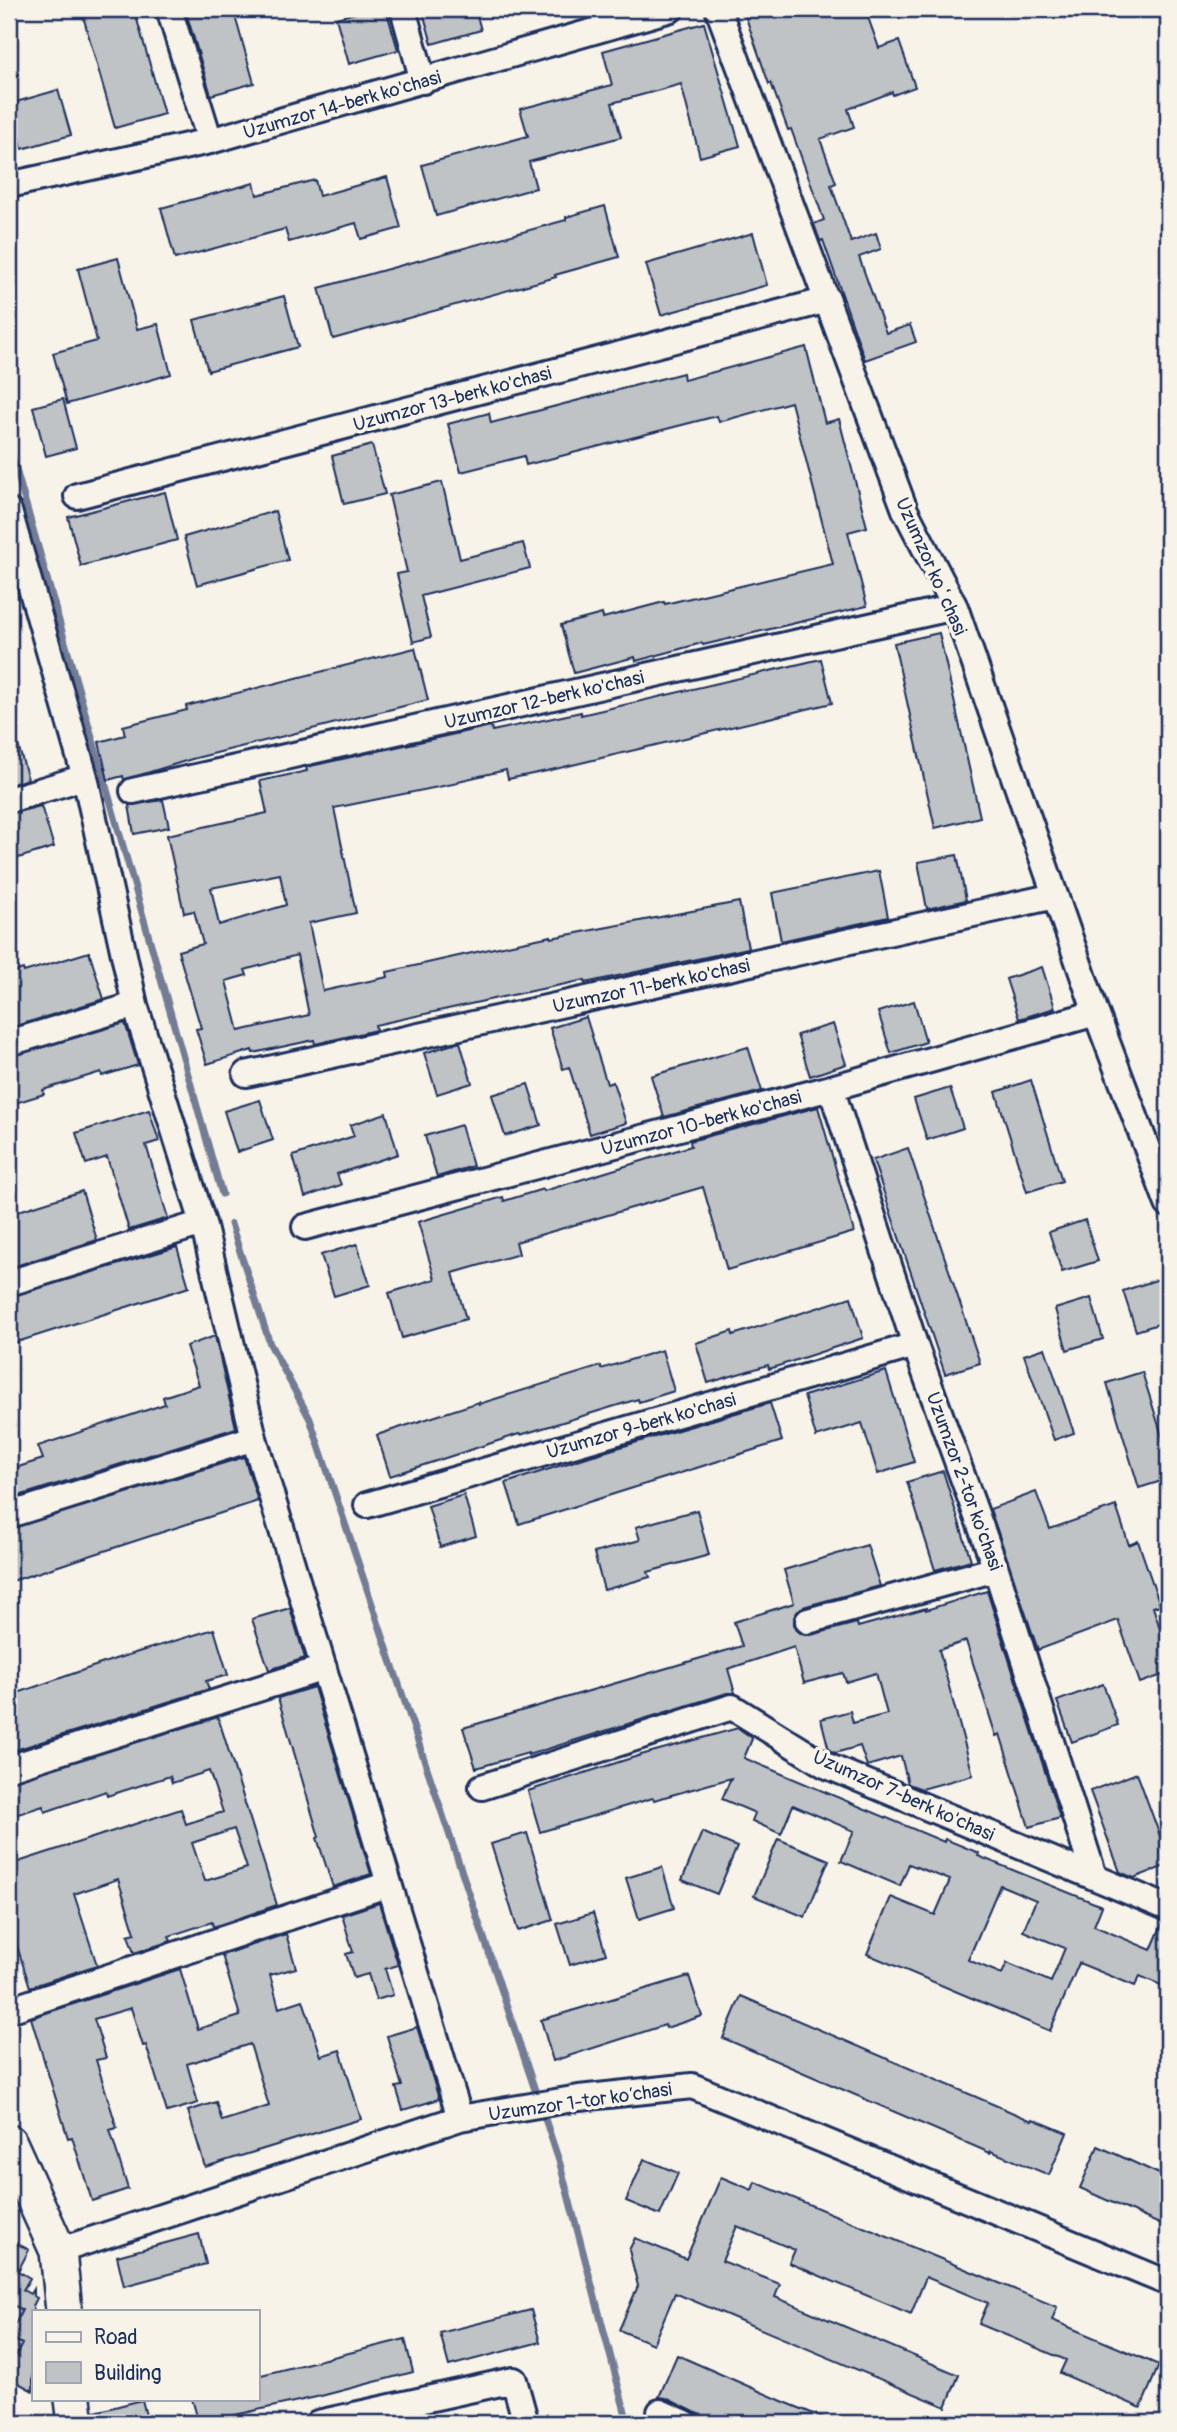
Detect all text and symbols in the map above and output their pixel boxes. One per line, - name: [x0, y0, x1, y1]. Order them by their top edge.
- street label: Uzumzor 14-berk ko'chasi: [241, 65, 444, 145]
- street label: Uzumzor 13-berk ko'chasi: [351, 361, 554, 437]
- street label: Uzumzor koʻchasi: [890, 494, 972, 639]
- street label: Uzumzor 12-berk ko'chasi: [442, 665, 646, 735]
- street label: Uzumzor 11-berk ko'chasi: [550, 953, 752, 1019]
- street label: Uzumzor 10-berk ko'chasi: [598, 1085, 804, 1161]
- street label: Uzumzor 9-berk ko'chasi: [544, 1387, 739, 1464]
- street label: Uzumzor 2-tor ko'chasi: [921, 1389, 1007, 1574]
- street label: Uzumzor 7-berk ko'chasi: [809, 1745, 998, 1847]
- street label: Uzumzor 1-tor ko‘chasi: [487, 2077, 673, 2127]
- legend: [32, 2310, 259, 2400]
- text: Road: [94, 2324, 138, 2351]
- text: Building: [94, 2360, 161, 2387]

